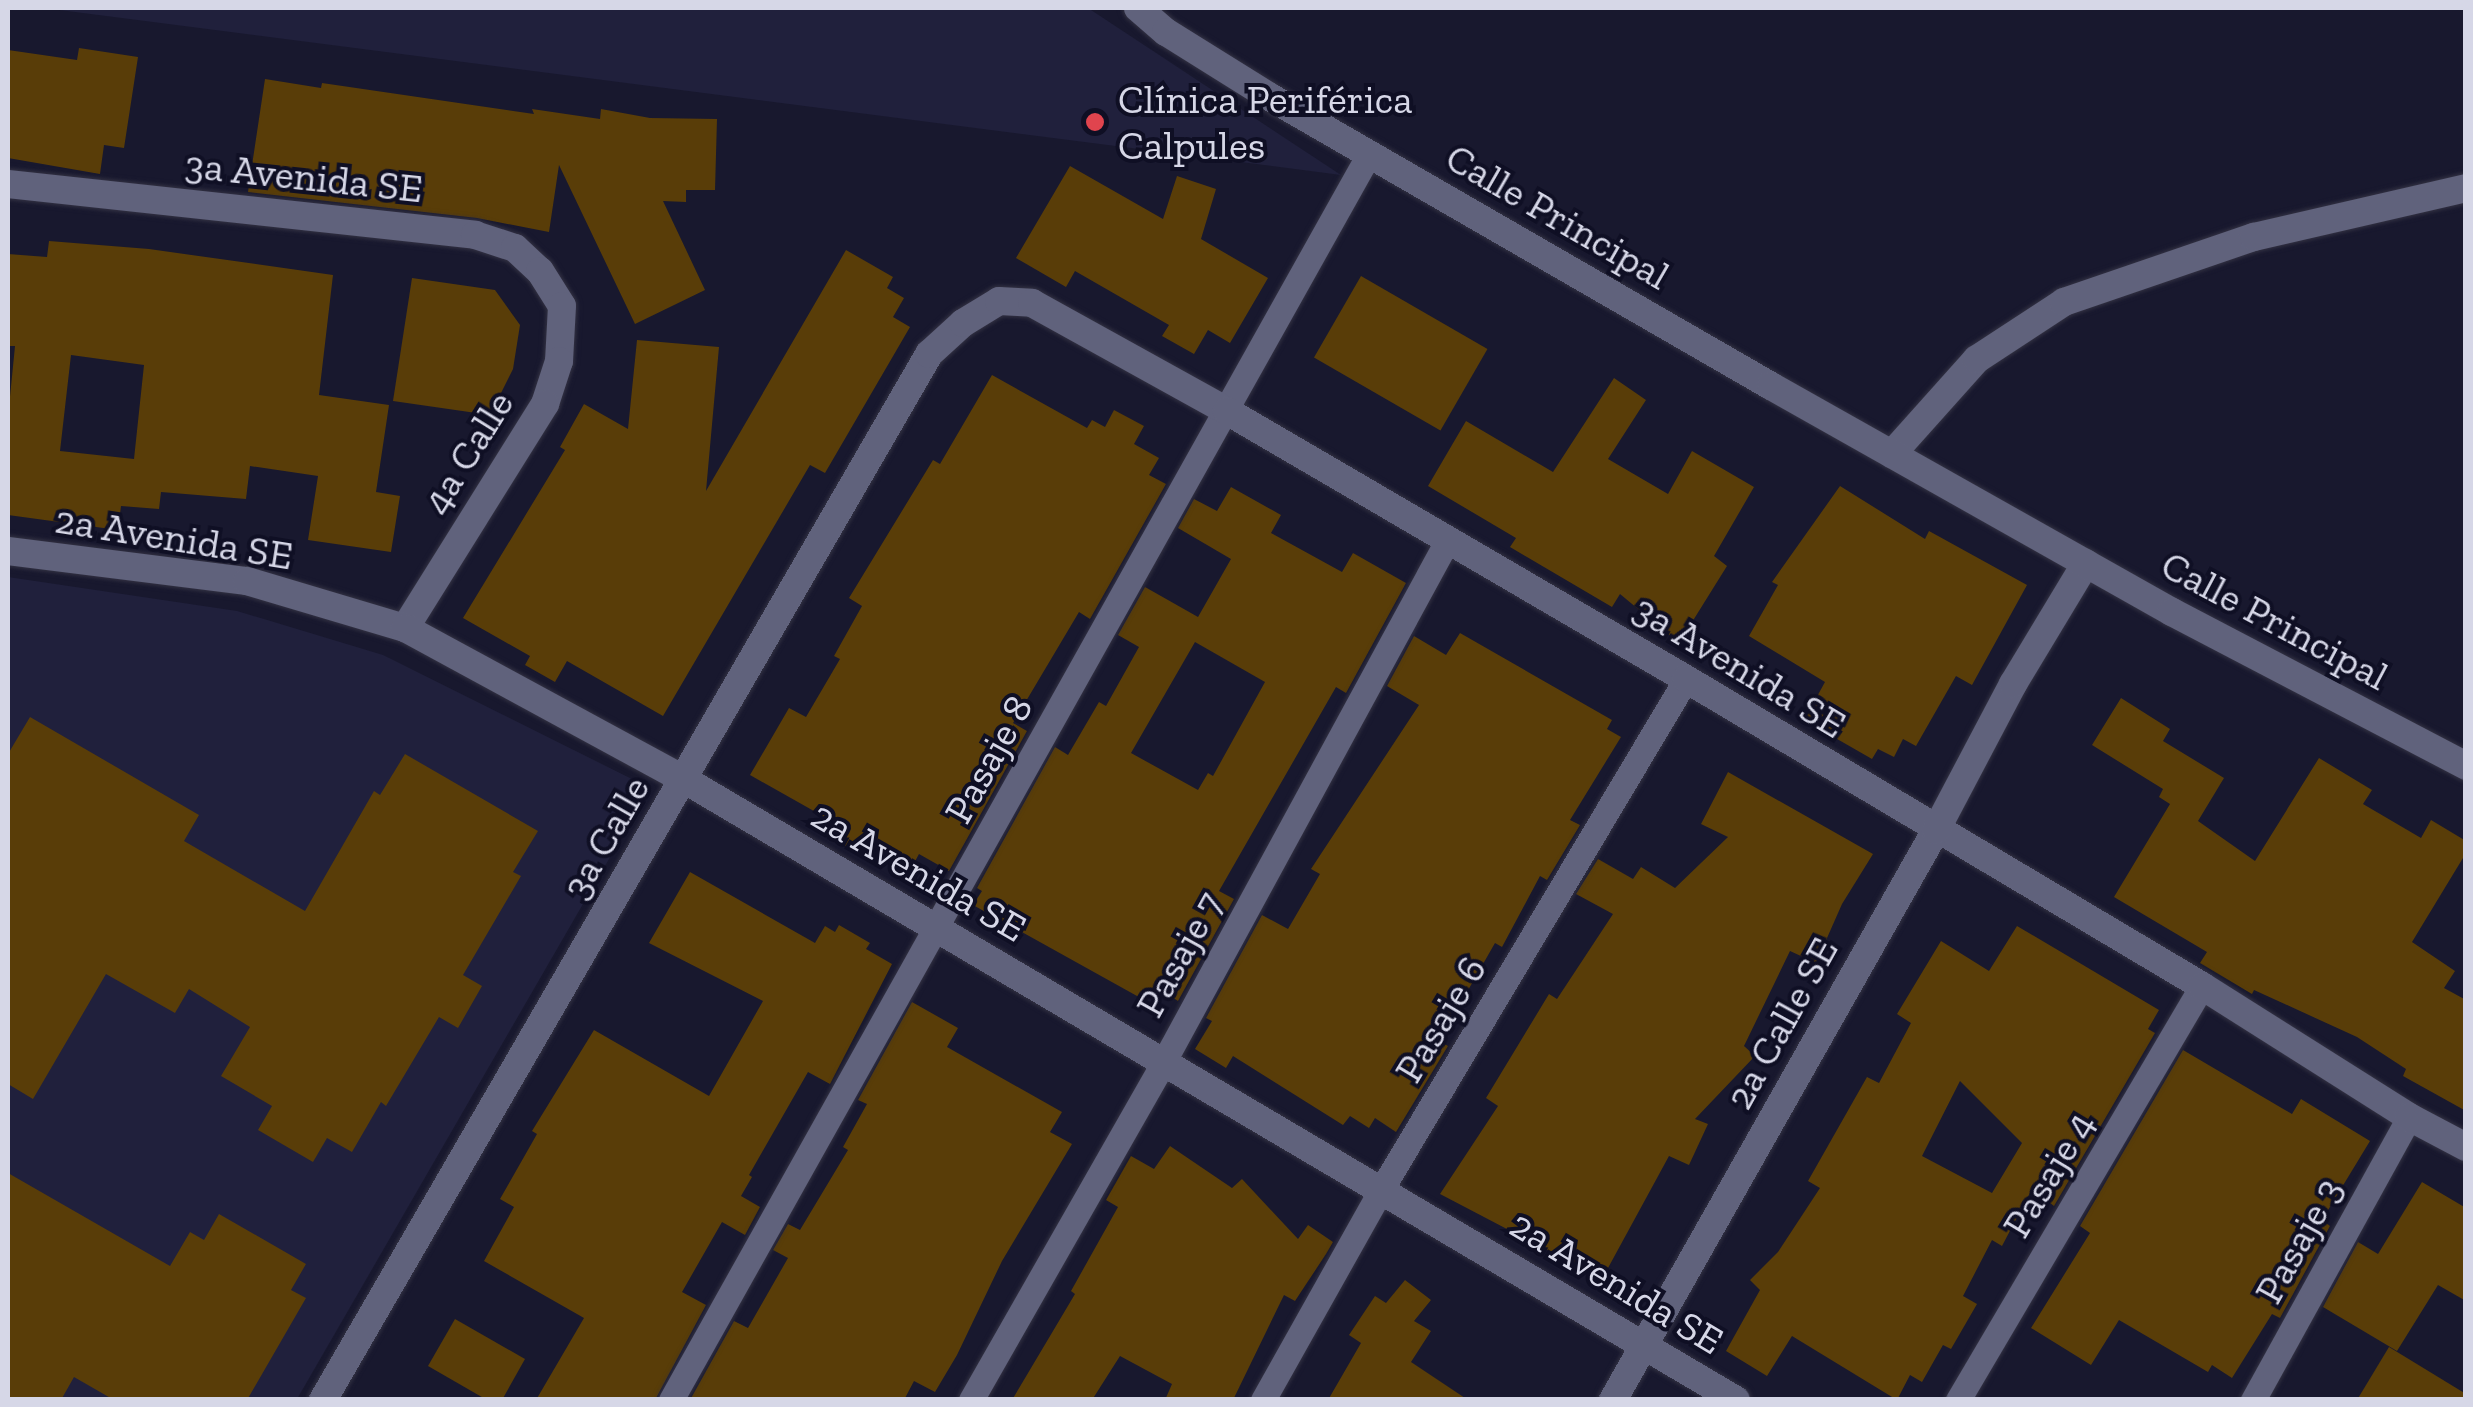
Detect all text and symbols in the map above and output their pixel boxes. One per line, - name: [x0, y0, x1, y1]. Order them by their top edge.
- place label: Clínica Periférica Calpules: [1118, 75, 1413, 169]
- marker: Clínica Periférica Calpules: [1082, 109, 1108, 135]
- street label: Calle Principal: [1438, 133, 1678, 299]
- street label: 3a Avenida SE: [182, 140, 426, 212]
- street label: 4a Calle: [411, 382, 523, 522]
- street label: 2a Avenida SE: [51, 494, 297, 580]
- street label: Calle Principal: [2153, 540, 2397, 700]
- street label: 3a Avenida SE: [1625, 584, 1855, 748]
- street label: Pasaje 8: [933, 687, 1043, 831]
- street label: 3a Calle: [551, 767, 659, 907]
- street label: 2a Avenida SE: [803, 790, 1035, 952]
- street label: Pasaje 7: [1125, 883, 1233, 1025]
- street label: 2a Calle SE: [1714, 929, 1848, 1117]
- street label: Pasaje 6: [1384, 947, 1496, 1091]
- street label: Pasaje 4: [1992, 1102, 2104, 1246]
- street label: Pasaje 3: [2244, 1169, 2352, 1311]
- street label: 2a Avenida SE: [1501, 1199, 1733, 1365]

